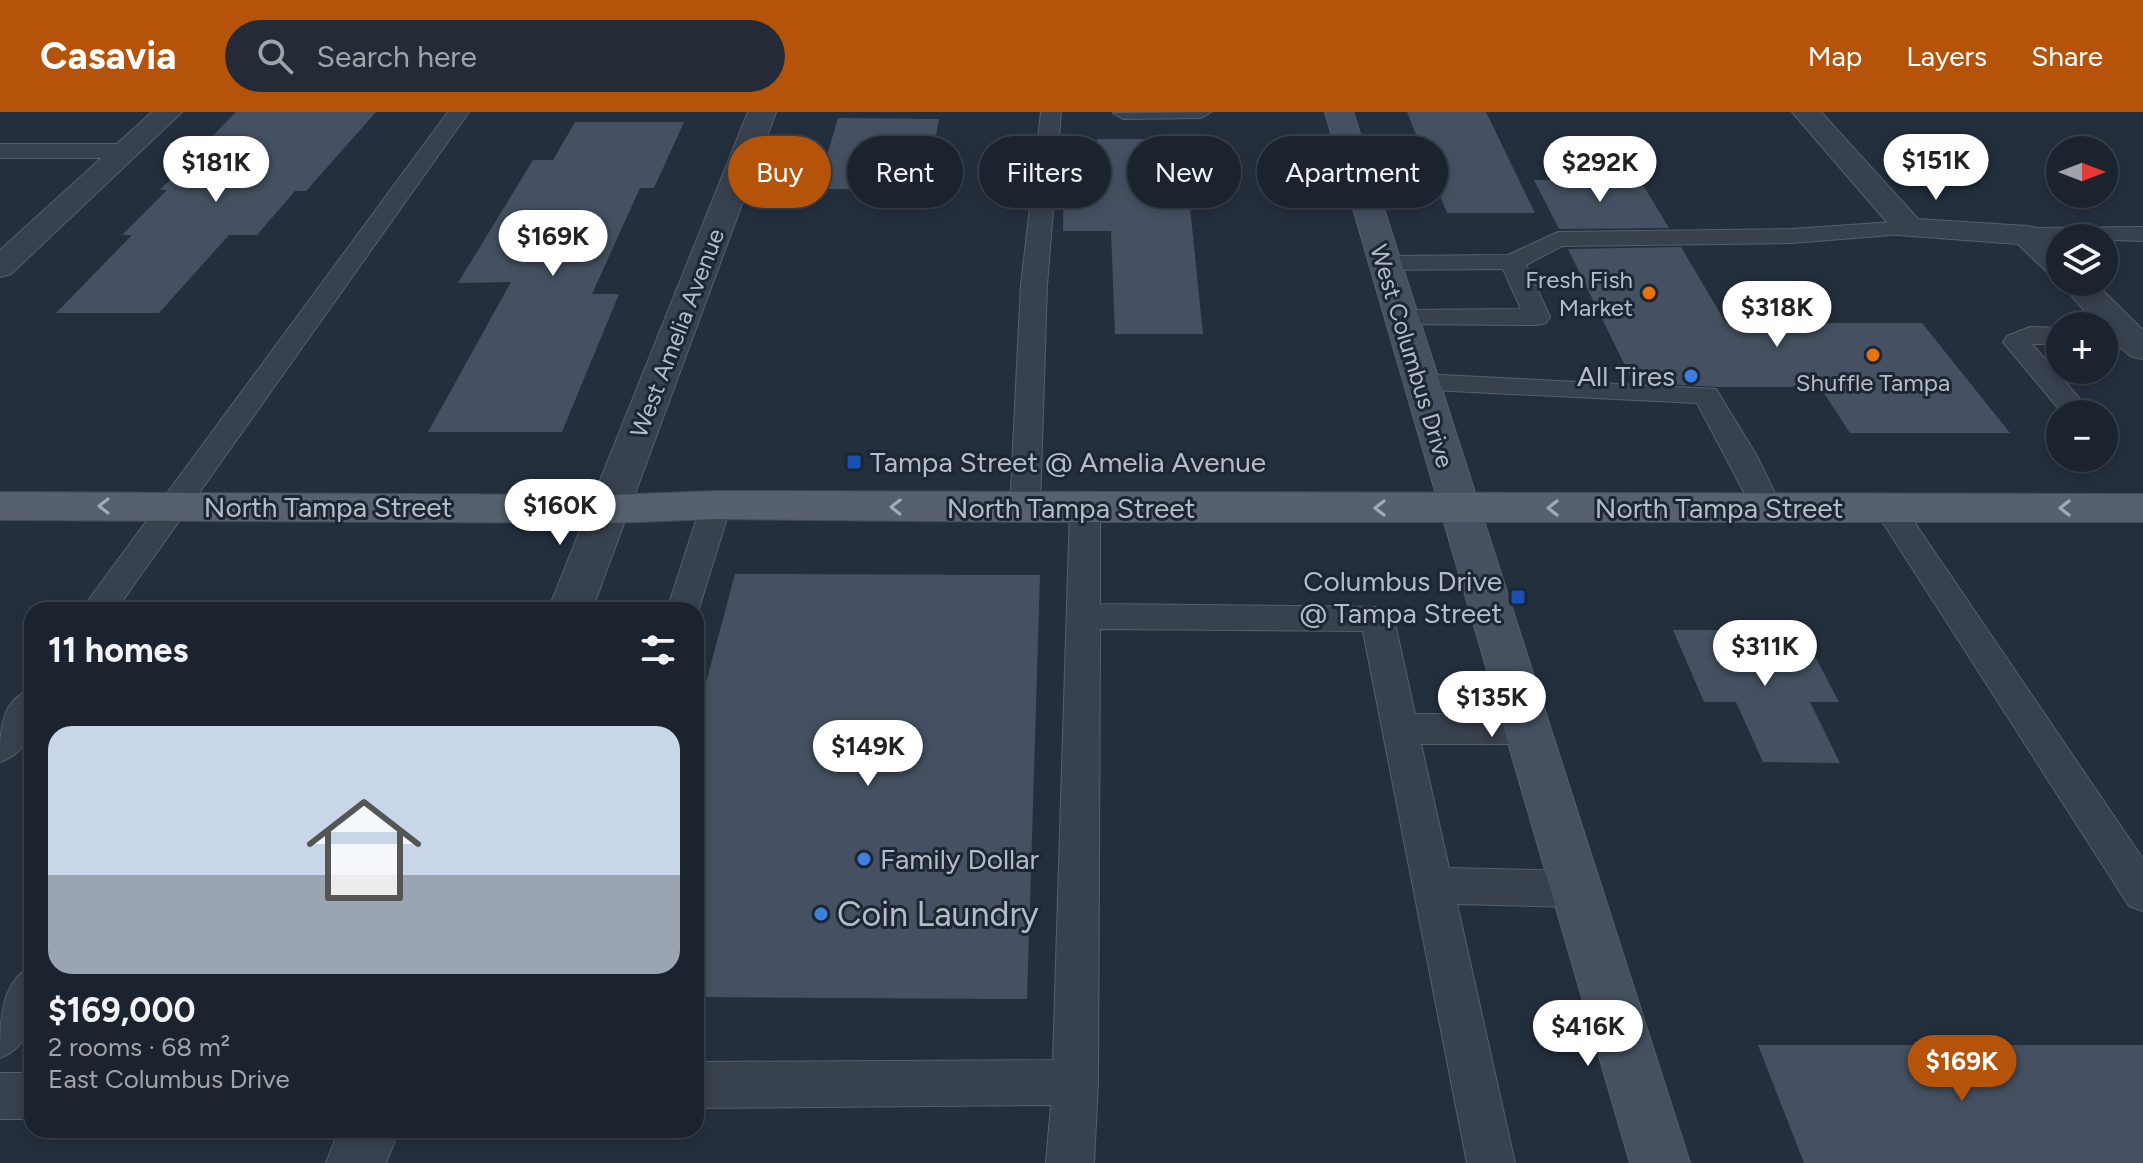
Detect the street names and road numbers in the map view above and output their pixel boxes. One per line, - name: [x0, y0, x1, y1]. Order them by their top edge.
- street label: West Amelia Avenue: [624, 224, 730, 442]
- street label: West Columbus Drive: [1364, 241, 1460, 471]
- street label: North Tampa Street: [204, 490, 452, 524]
- street label: North Tampa Street: [947, 491, 1195, 525]
- street label: North Tampa Street: [1595, 491, 1843, 525]

